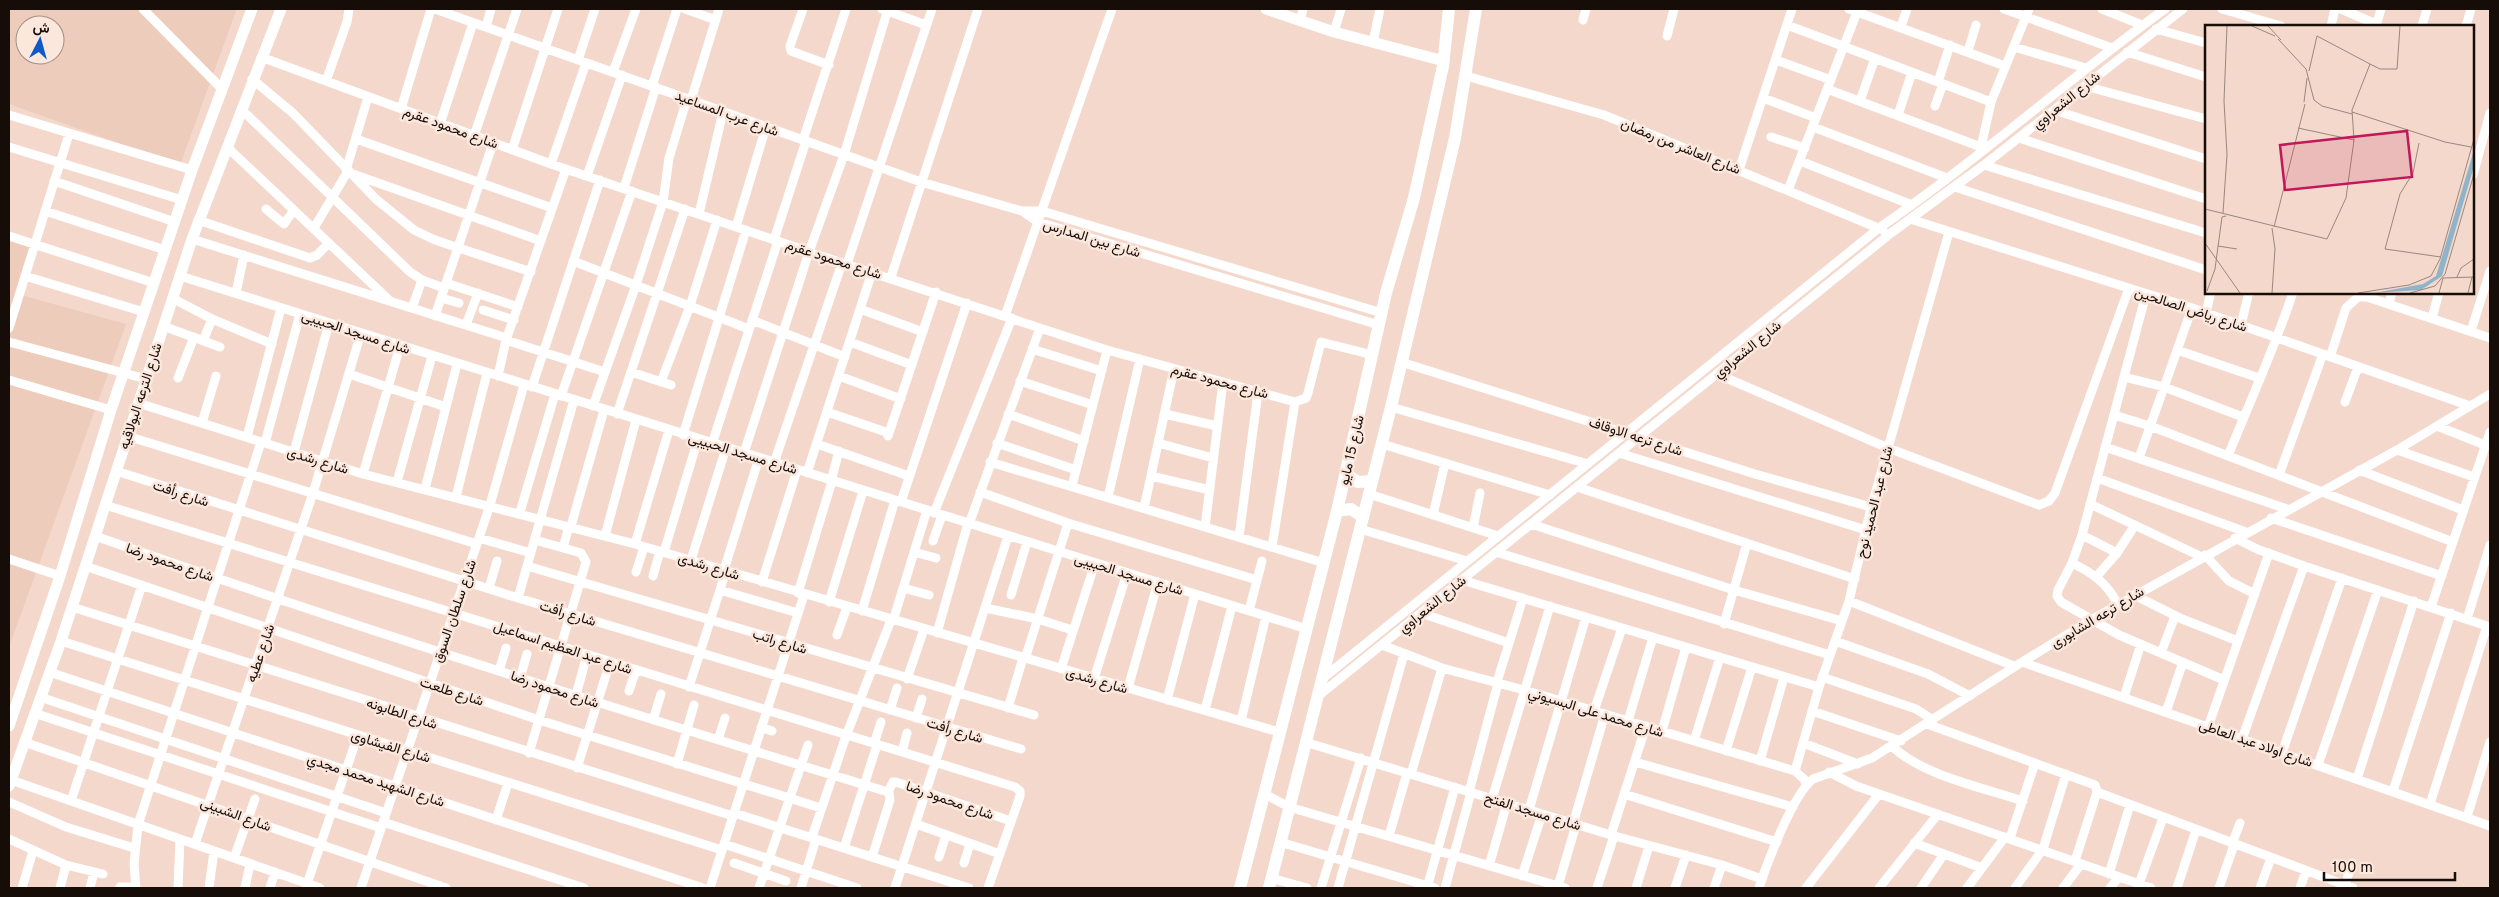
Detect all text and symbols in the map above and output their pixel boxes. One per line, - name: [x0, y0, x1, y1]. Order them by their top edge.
- north arrow: [15, 15, 65, 65]
- text: ش: [32, 19, 51, 38]
- inset map: [2205, 25, 2474, 294]
- street label: شارع الشعراوي: [2030, 69, 2106, 135]
- street label: شارع عرب المساعيد: [672, 88, 781, 142]
- street label: شارع محمود عقرم: [400, 103, 500, 154]
- street label: شارع العاشر من رمضان: [1618, 116, 1743, 180]
- street label: شارع بين المدارس: [1041, 217, 1142, 263]
- street label: شارع محمود عقرم: [783, 237, 884, 285]
- street label: شارع رياض الصالحين: [2132, 284, 2249, 338]
- street label: شارع مسجد الحبيبى: [299, 308, 412, 360]
- street label: شارع الشعراوي: [1711, 318, 1787, 384]
- street label: شارع الترعه البولاقيه: [116, 341, 168, 452]
- street label: شارع محمود عقرم: [1169, 361, 1270, 405]
- street label: شارع 15 مايو: [1336, 414, 1370, 487]
- street label: شارع ترعه الاوقاف: [1586, 414, 1685, 462]
- street label: شارع مسجد الحبيبى: [686, 430, 799, 480]
- street label: شارع رشدى: [284, 444, 350, 480]
- street label: شارع عبد الحميد نوح: [1853, 445, 1899, 560]
- street label: شارع رأفت: [150, 477, 211, 512]
- street label: شارع محمود رضا: [123, 540, 216, 587]
- street label: شارع رشدى: [675, 550, 741, 586]
- street label: شارع مسجد الحبيبى: [1072, 551, 1185, 601]
- street label: شارع سلطان السوق: [430, 558, 482, 666]
- street label: شارع الشعراوي: [1396, 573, 1472, 639]
- street label: شارع ترعه الشابورى: [2048, 584, 2148, 654]
- street label: شارع رأفت: [537, 598, 598, 632]
- street label: شارع عبد العظيم اسماعيل: [491, 618, 634, 680]
- street label: شارع عطيه: [244, 622, 280, 685]
- street label: شارع راتب: [750, 626, 809, 660]
- street label: شارع رشدى: [1063, 665, 1129, 699]
- street label: شارع محمود رضا: [508, 668, 601, 714]
- street label: شارع طلعت: [417, 674, 486, 712]
- street label: شارع محمد على البسيوني: [1525, 685, 1665, 744]
- street label: شارع الطابونه: [364, 695, 439, 735]
- street label: شارع رأفت: [924, 715, 985, 749]
- street label: شارع اولاد عبد العاطى: [2196, 717, 2315, 773]
- street label: شارع الفيشاوى: [348, 727, 432, 769]
- street label: شارع الشهيد محمد مجدي: [304, 751, 446, 814]
- street label: شارع محمود رضا: [903, 778, 996, 825]
- street label: شارع مسجد الفتح: [1482, 790, 1583, 836]
- street label: شارع الشبينى: [197, 795, 273, 837]
- scale bar: [2324, 850, 2455, 882]
- text: 100 m: [2332, 859, 2373, 878]

